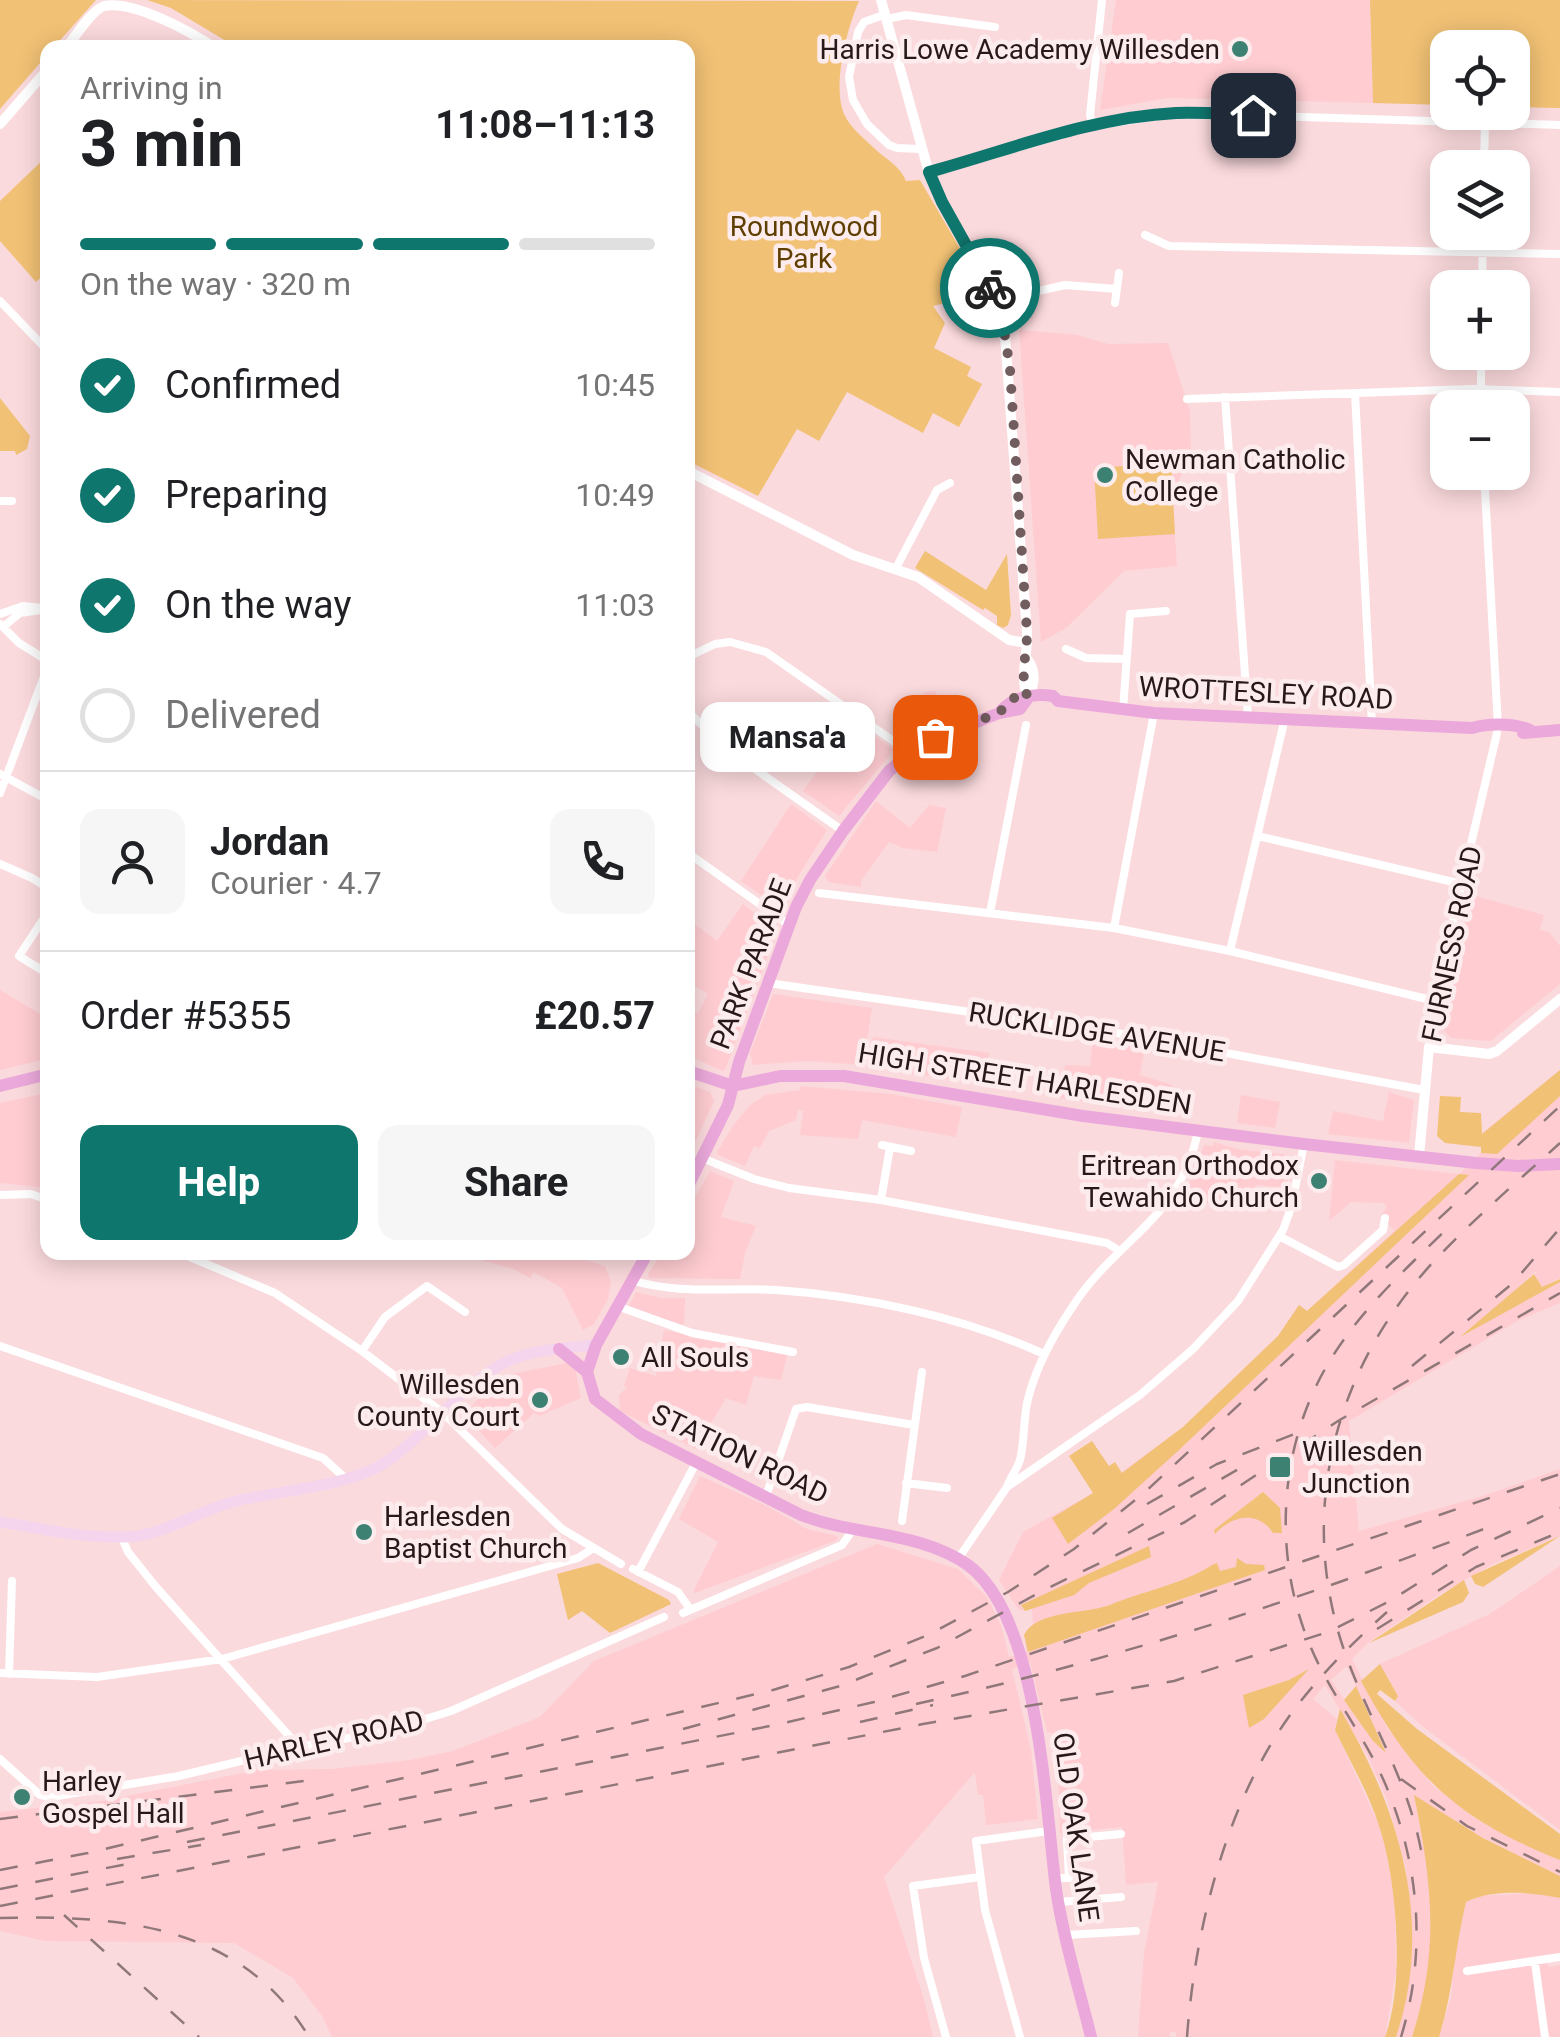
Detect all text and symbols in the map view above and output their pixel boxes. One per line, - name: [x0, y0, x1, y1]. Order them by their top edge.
- map controls: [1430, 30, 1530, 490]
- button: locate: [1430, 30, 1530, 130]
- place label: Harris Lowe Academy Willesden: [820, 33, 1220, 66]
- marker: Harris Lowe Academy Willesden: [1229, 38, 1251, 60]
- text: Arriving in: [80, 69, 223, 107]
- pin: [1211, 73, 1296, 158]
- icon: home: [1226, 88, 1281, 143]
- text: 11:08–11:13: [435, 103, 655, 147]
- text: 3 min: [80, 106, 243, 182]
- button: layers: [1430, 150, 1530, 250]
- park label: Roundwood Park: [730, 210, 878, 275]
- courier: [940, 238, 1040, 338]
- icon: bike: [963, 261, 1018, 316]
- text: On the way · 320 m: [80, 265, 351, 303]
- button: +: [1430, 270, 1530, 370]
- icon: check: [80, 358, 135, 413]
- text: Confirmed: [165, 363, 341, 407]
- text: 10:45: [575, 366, 655, 404]
- button: −: [1430, 390, 1530, 490]
- place label: Newman Catholic College: [1125, 443, 1345, 508]
- marker: Newman Catholic College: [1094, 464, 1116, 486]
- icon: check: [80, 468, 135, 523]
- text: Preparing: [165, 473, 328, 517]
- text: 10:49: [575, 476, 655, 514]
- icon: check: [80, 578, 135, 633]
- text: On the way: [165, 583, 351, 627]
- text: 11:03: [575, 586, 655, 624]
- street label: WROTTESLEY ROAD: [1138, 670, 1394, 716]
- text: Delivered: [165, 693, 321, 737]
- pin: [893, 695, 978, 780]
- callout: Mansa'a: [700, 702, 875, 772]
- icon: bag: [908, 710, 963, 765]
- text: Mansa'a: [729, 718, 846, 756]
- button: person: [80, 809, 185, 914]
- button: phone: [550, 809, 655, 914]
- text: Jordan: [210, 820, 329, 864]
- street label: FURNESS ROAD: [1415, 843, 1489, 1045]
- text: Courier · 4.7: [210, 864, 382, 902]
- street label: PARK PARADE: [703, 874, 799, 1054]
- text: Order #5355: [80, 994, 291, 1038]
- text: £20.57: [534, 994, 655, 1038]
- street label: RUCKLIDGE AVENUE: [966, 995, 1228, 1069]
- street label: HIGH STREET HARLESDEN: [856, 1036, 1194, 1122]
- button: Help: [80, 1125, 358, 1240]
- button: Share: [378, 1125, 655, 1240]
- place label: Eritrean Orthodox Tewahido Church: [1081, 1149, 1299, 1214]
- marker: Eritrean Orthodox Tewahido Church: [1308, 1170, 1330, 1192]
- place label: All Souls: [641, 1341, 749, 1374]
- marker: All Souls: [610, 1346, 632, 1368]
- place label: Willesden County Court: [357, 1368, 520, 1433]
- marker: Willesden County Court: [529, 1389, 551, 1411]
- street label: STATION ROAD: [646, 1397, 834, 1511]
- place label: Willesden Junction: [1302, 1435, 1423, 1500]
- marker: Willesden Junction: [1267, 1454, 1293, 1480]
- place label: Harlesden Baptist Church: [384, 1500, 567, 1565]
- marker: Harlesden Baptist Church: [353, 1521, 375, 1543]
- street label: HARLEY ROAD: [241, 1703, 427, 1777]
- street label: OLD OAK LANE: [1046, 1730, 1106, 1924]
- place label: Harley Gospel Hall: [42, 1765, 185, 1830]
- marker: Harley Gospel Hall: [11, 1786, 33, 1808]

